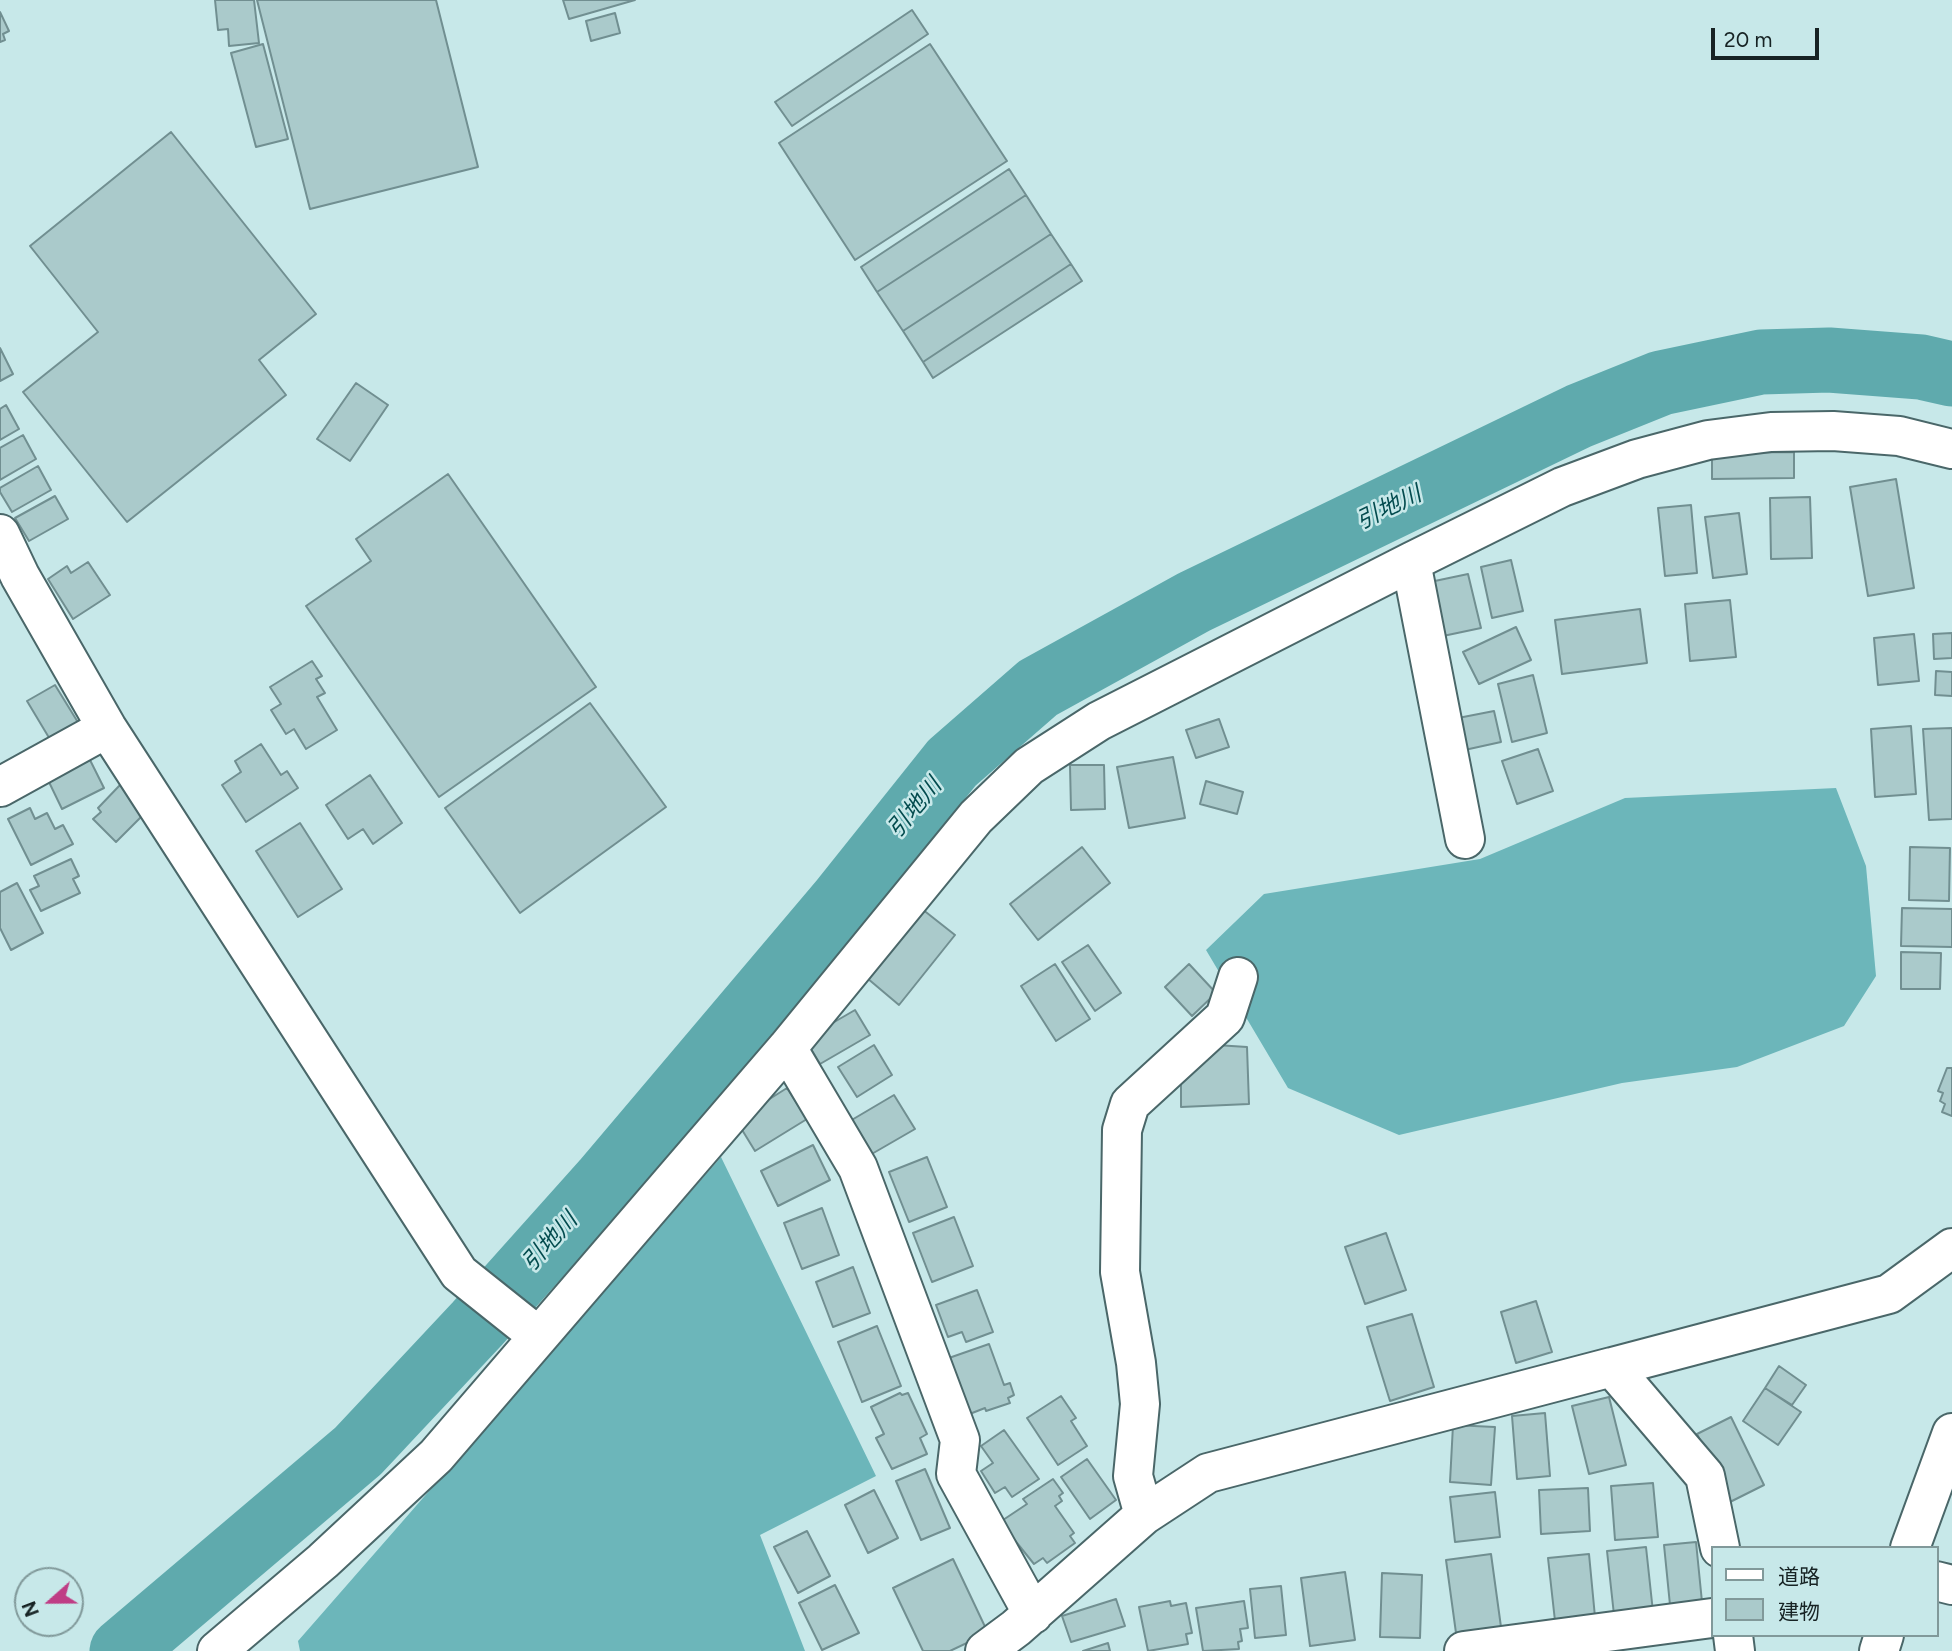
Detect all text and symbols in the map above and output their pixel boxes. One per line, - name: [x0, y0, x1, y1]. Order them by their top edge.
- scale bar: [1714, 14, 1822, 58]
- text: 20 m: [1724, 27, 1772, 52]
- water label: 引地川: [1352, 480, 1426, 536]
- water label: 引地川: [882, 773, 948, 843]
- water label: 引地川: [517, 1207, 583, 1277]
- legend: [1710, 1546, 1938, 1637]
- text: 道路: [1778, 1564, 1820, 1589]
- north arrow: [14, 1567, 84, 1637]
- text: N: [17, 1598, 44, 1620]
- text: 建物: [1778, 1599, 1820, 1624]

